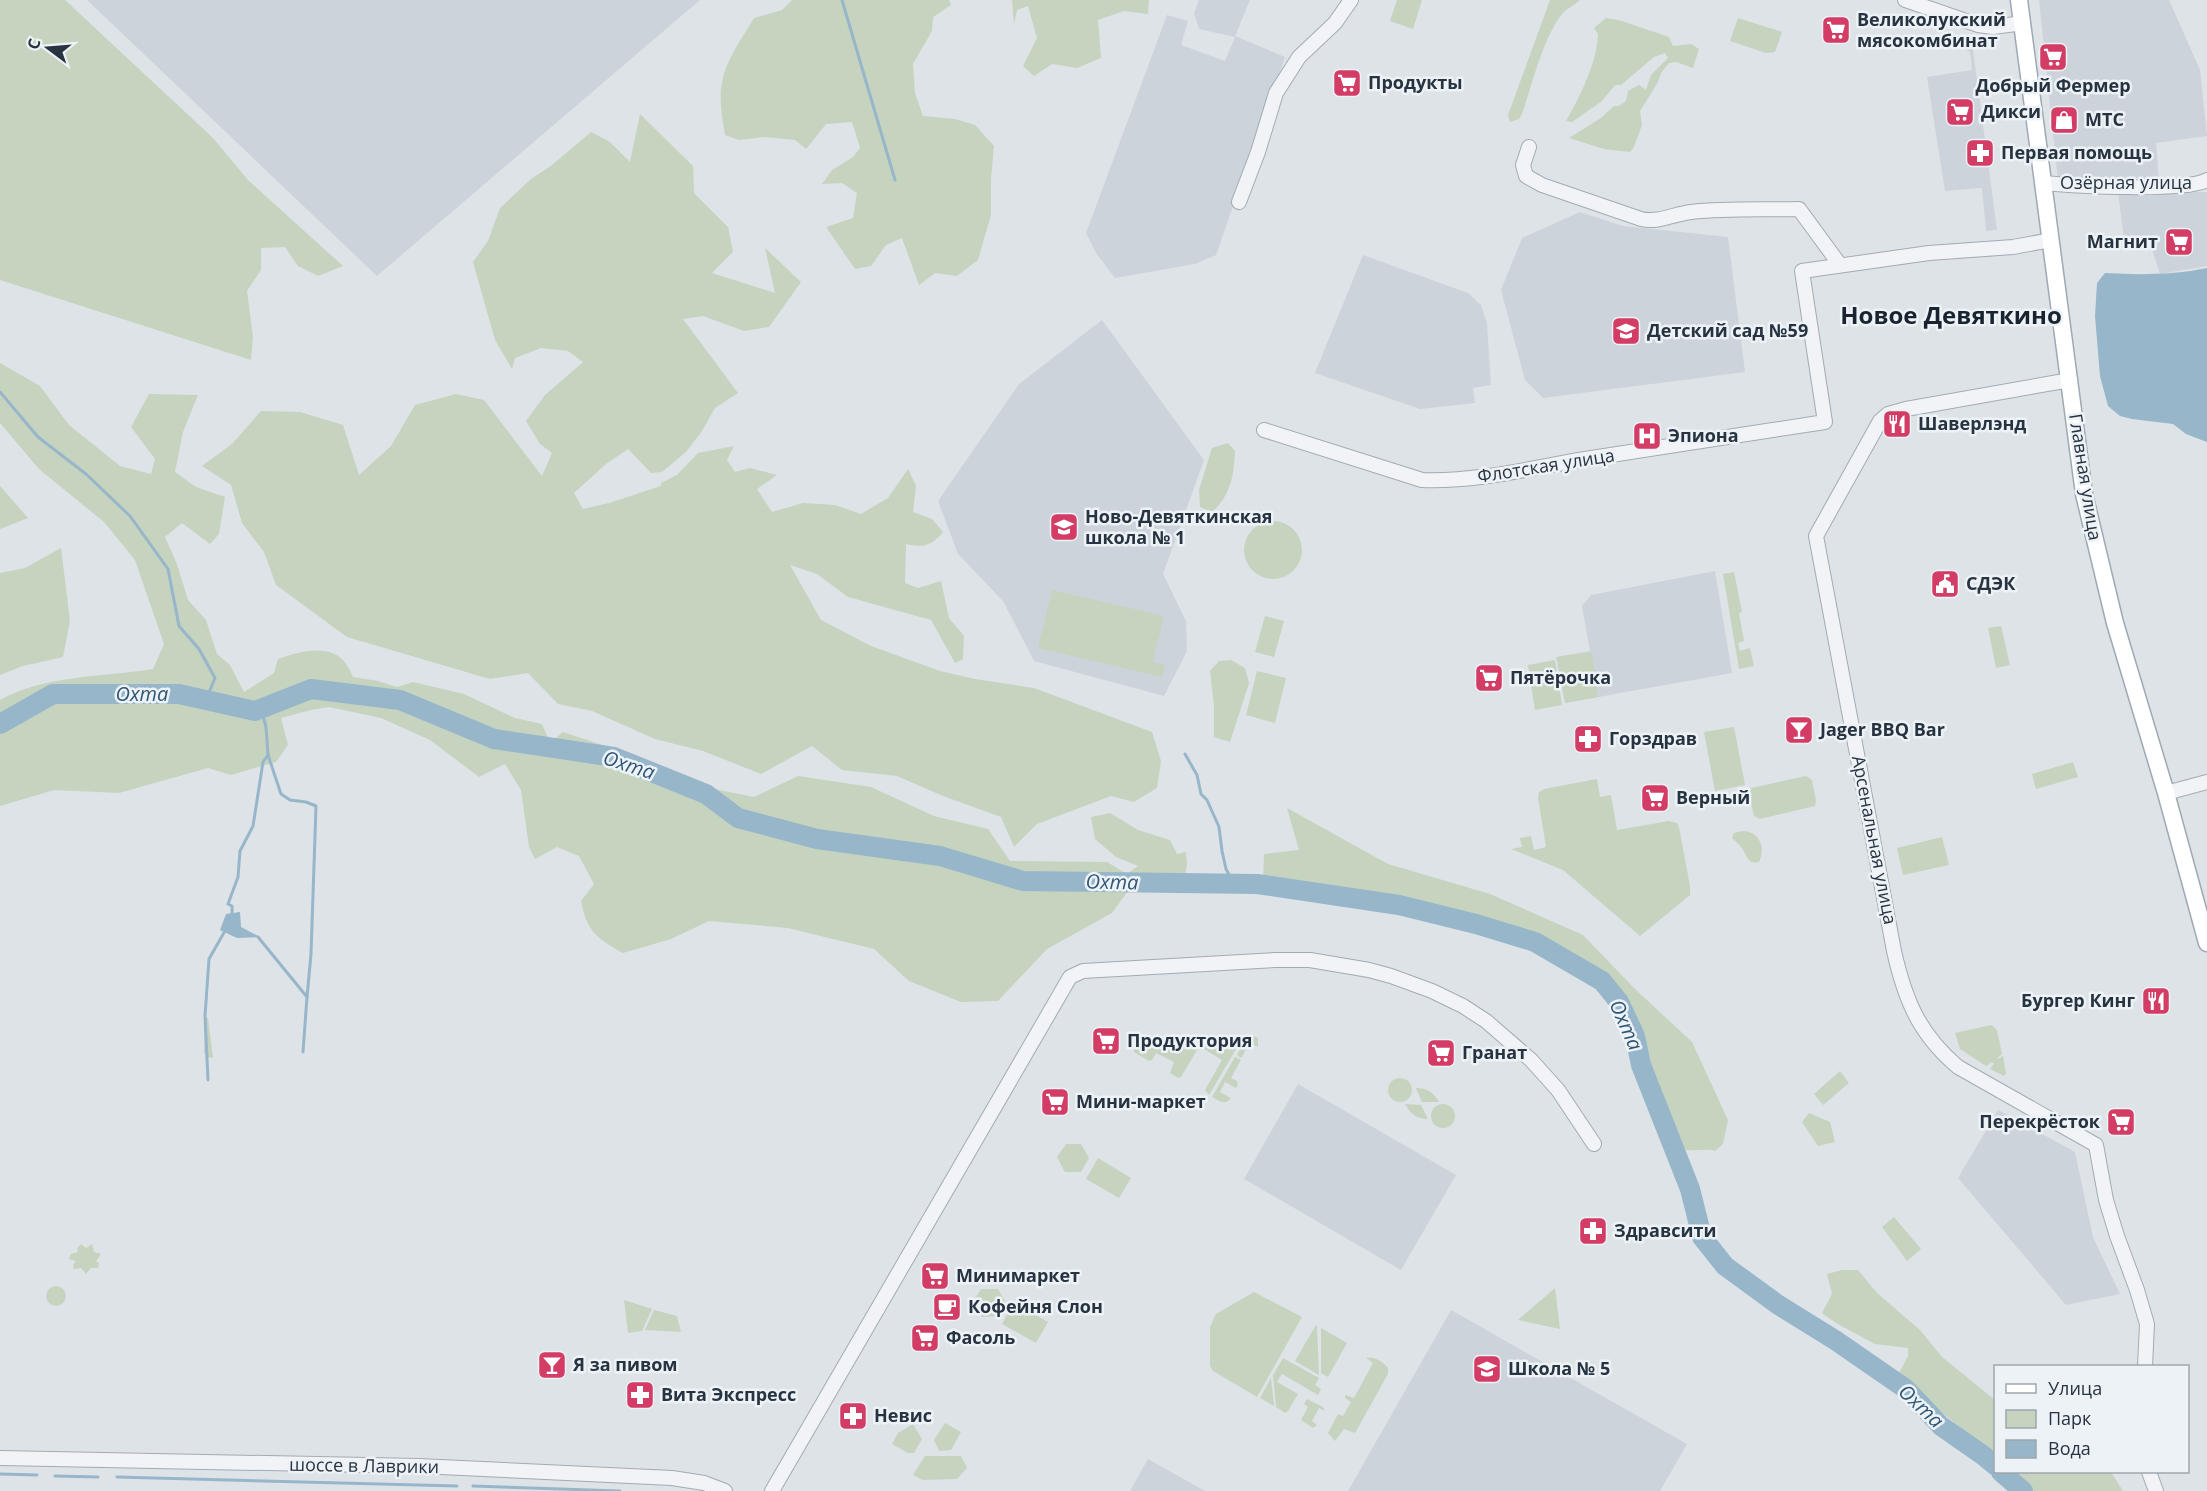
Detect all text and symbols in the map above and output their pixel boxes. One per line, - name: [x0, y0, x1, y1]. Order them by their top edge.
- place label: Великолукский мясокомбинат: [1857, 7, 2006, 52]
- supermarket icon: Великолукский мясокомбинат: [1820, 14, 1852, 46]
- north arrow: [18, 18, 78, 78]
- text: С: [22, 36, 46, 52]
- supermarket icon: Добрый Фермер: [2037, 41, 2069, 73]
- supermarket icon: Продукты: [1331, 67, 1363, 99]
- place label: Продукты: [1368, 70, 1463, 94]
- place label: Добрый Фермер: [1975, 73, 2131, 97]
- supermarket icon: Дикси: [1944, 96, 1976, 128]
- place label: Дикси: [1981, 99, 2041, 123]
- shop icon: МТС: [2048, 104, 2080, 136]
- place label: МТС: [2085, 107, 2124, 131]
- pharmacy icon: Первая помощь: [1964, 137, 1996, 169]
- place label: Первая помощь: [2001, 140, 2152, 164]
- street label: Озёрная улица: [2060, 170, 2192, 194]
- supermarket icon: Магнит: [2163, 226, 2195, 258]
- place label: Магнит: [2087, 229, 2158, 253]
- district label: Новое Девяткино: [1840, 298, 2062, 331]
- school or university icon: Детский сад №59: [1610, 315, 1642, 347]
- place label: Детский сад №59: [1647, 318, 1808, 342]
- restaurant icon: Шаверлэнд: [1881, 408, 1913, 440]
- place label: Шаверлэнд: [1918, 411, 2026, 435]
- street label: Главная улица: [2064, 412, 2108, 542]
- hospital icon: Эпиона: [1631, 420, 1663, 452]
- place label: Эпиона: [1668, 423, 1739, 447]
- street label: Флотская улица: [1476, 442, 1616, 488]
- place label: Ново-Девяткинская школа № 1: [1085, 504, 1272, 549]
- school or university icon: Ново-Девяткинская школа № 1: [1048, 511, 1080, 543]
- public building icon: СДЭК: [1929, 568, 1961, 600]
- place label: СДЭК: [1966, 571, 2016, 595]
- supermarket icon: Пятёрочка: [1473, 662, 1505, 694]
- place label: Пятёрочка: [1510, 665, 1611, 689]
- water label: Охта: [116, 680, 168, 707]
- bar icon: Jager BBQ Bar: [1783, 714, 1815, 746]
- place label: Jager BBQ Bar: [1818, 717, 1945, 741]
- pharmacy icon: Горздрав: [1572, 723, 1604, 755]
- place label: Горздрав: [1609, 726, 1697, 750]
- water label: Охта: [600, 744, 658, 786]
- street label: Арсенальная улица: [1847, 753, 1903, 926]
- supermarket icon: Верный: [1639, 782, 1671, 814]
- place label: Верный: [1676, 785, 1750, 809]
- water label: Охта: [1085, 868, 1139, 895]
- restaurant icon: Бургер Кинг: [2140, 985, 2172, 1017]
- place label: Бургер Кинг: [2021, 988, 2135, 1012]
- water label: Охта: [1603, 995, 1650, 1054]
- supermarket icon: Продуктория: [1090, 1025, 1122, 1057]
- place label: Продуктория: [1127, 1028, 1252, 1052]
- supermarket icon: Гранат: [1425, 1037, 1457, 1069]
- place label: Гранат: [1462, 1040, 1527, 1064]
- supermarket icon: Мини-маркет: [1039, 1086, 1071, 1118]
- place label: Мини-маркет: [1076, 1089, 1206, 1113]
- supermarket icon: Перекрёсток: [2105, 1106, 2137, 1138]
- place label: Перекрёсток: [1979, 1109, 2101, 1133]
- pharmacy icon: Здравсити: [1577, 1215, 1609, 1247]
- place label: Здравсити: [1614, 1218, 1716, 1242]
- supermarket icon: Минимаркет: [919, 1260, 951, 1292]
- place label: Минимаркет: [956, 1263, 1080, 1287]
- cafe icon: Кофейня Слон: [931, 1291, 963, 1323]
- place label: Кофейня Слон: [968, 1294, 1103, 1318]
- supermarket icon: Фасоль: [909, 1322, 941, 1354]
- place label: Фасоль: [946, 1325, 1015, 1349]
- bar icon: Я за пивом: [536, 1349, 568, 1381]
- place label: Я за пивом: [572, 1352, 678, 1376]
- school or university icon: Школа № 5: [1471, 1353, 1503, 1385]
- place label: Школа № 5: [1508, 1356, 1610, 1380]
- legend: [1994, 1365, 2189, 1473]
- text: Улица: [2048, 1376, 2102, 1400]
- water label: Охта: [1893, 1378, 1950, 1434]
- pharmacy icon: Вита Экспресс: [624, 1379, 656, 1411]
- place label: Вита Экспресс: [661, 1382, 796, 1406]
- pharmacy icon: Невис: [837, 1400, 869, 1432]
- place label: Невис: [874, 1403, 932, 1427]
- text: Парк: [2048, 1406, 2092, 1430]
- text: Вода: [2048, 1436, 2091, 1460]
- street label: шоссе в Лаврики: [289, 1452, 439, 1478]

